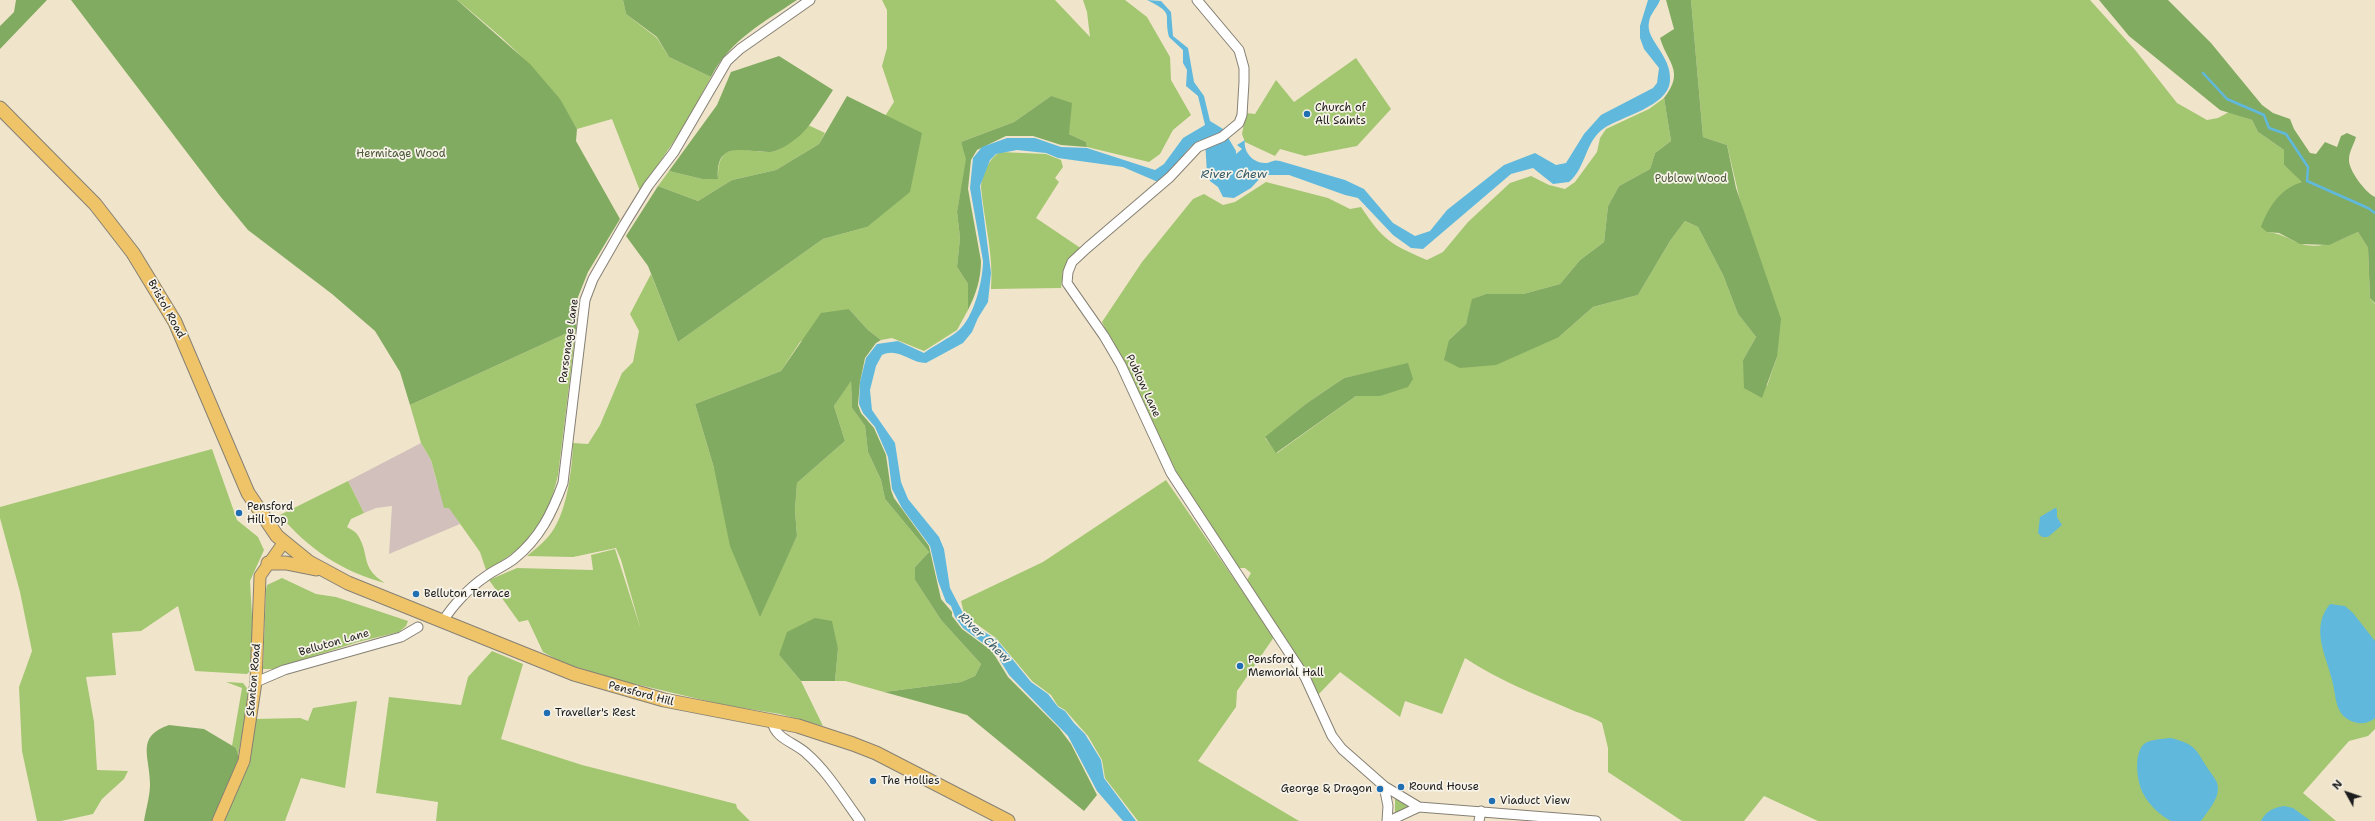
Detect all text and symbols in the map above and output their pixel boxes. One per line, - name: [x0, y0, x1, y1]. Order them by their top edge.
- place label: Church of All Saints: [1315, 101, 1366, 127]
- marker: Church of All Saints: [1302, 109, 1312, 119]
- park label: Hermitage Wood: [356, 147, 446, 161]
- water label: River Chew: [1201, 168, 1267, 182]
- park label: Publow Wood: [1655, 172, 1727, 186]
- street label: Bristol Road: [144, 277, 188, 341]
- street label: Parsonage Lane: [557, 298, 581, 384]
- street label: Publow Lane: [1123, 353, 1163, 419]
- place label: Pensford Hill Top: [247, 500, 293, 526]
- marker: Pensford Hill Top: [234, 508, 244, 518]
- place label: Belluton Terrace: [424, 587, 510, 601]
- marker: Belluton Terrace: [411, 589, 421, 599]
- water label: River Chew: [955, 610, 1013, 666]
- street label: Belluton Lane: [297, 627, 371, 659]
- street label: Stanton Road: [244, 643, 264, 717]
- place label: Pensford Memorial Hall: [1248, 653, 1324, 679]
- marker: Pensford Memorial Hall: [1235, 661, 1245, 671]
- street label: Pensford Hill: [607, 679, 675, 709]
- place label: Traveller's Rest: [555, 706, 636, 720]
- marker: Traveller's Rest: [542, 708, 552, 718]
- north arrow: [2327, 773, 2367, 813]
- place label: The Hollies: [881, 774, 940, 788]
- marker: The Hollies: [868, 776, 878, 786]
- text: N: [2329, 777, 2346, 793]
- place label: Round House: [1409, 780, 1479, 794]
- place label: George & Dragon: [1281, 782, 1372, 796]
- marker: Round House: [1396, 782, 1406, 792]
- marker: George & Dragon: [1375, 784, 1385, 794]
- place label: Viaduct View: [1500, 794, 1570, 808]
- marker: Viaduct View: [1487, 796, 1497, 806]

